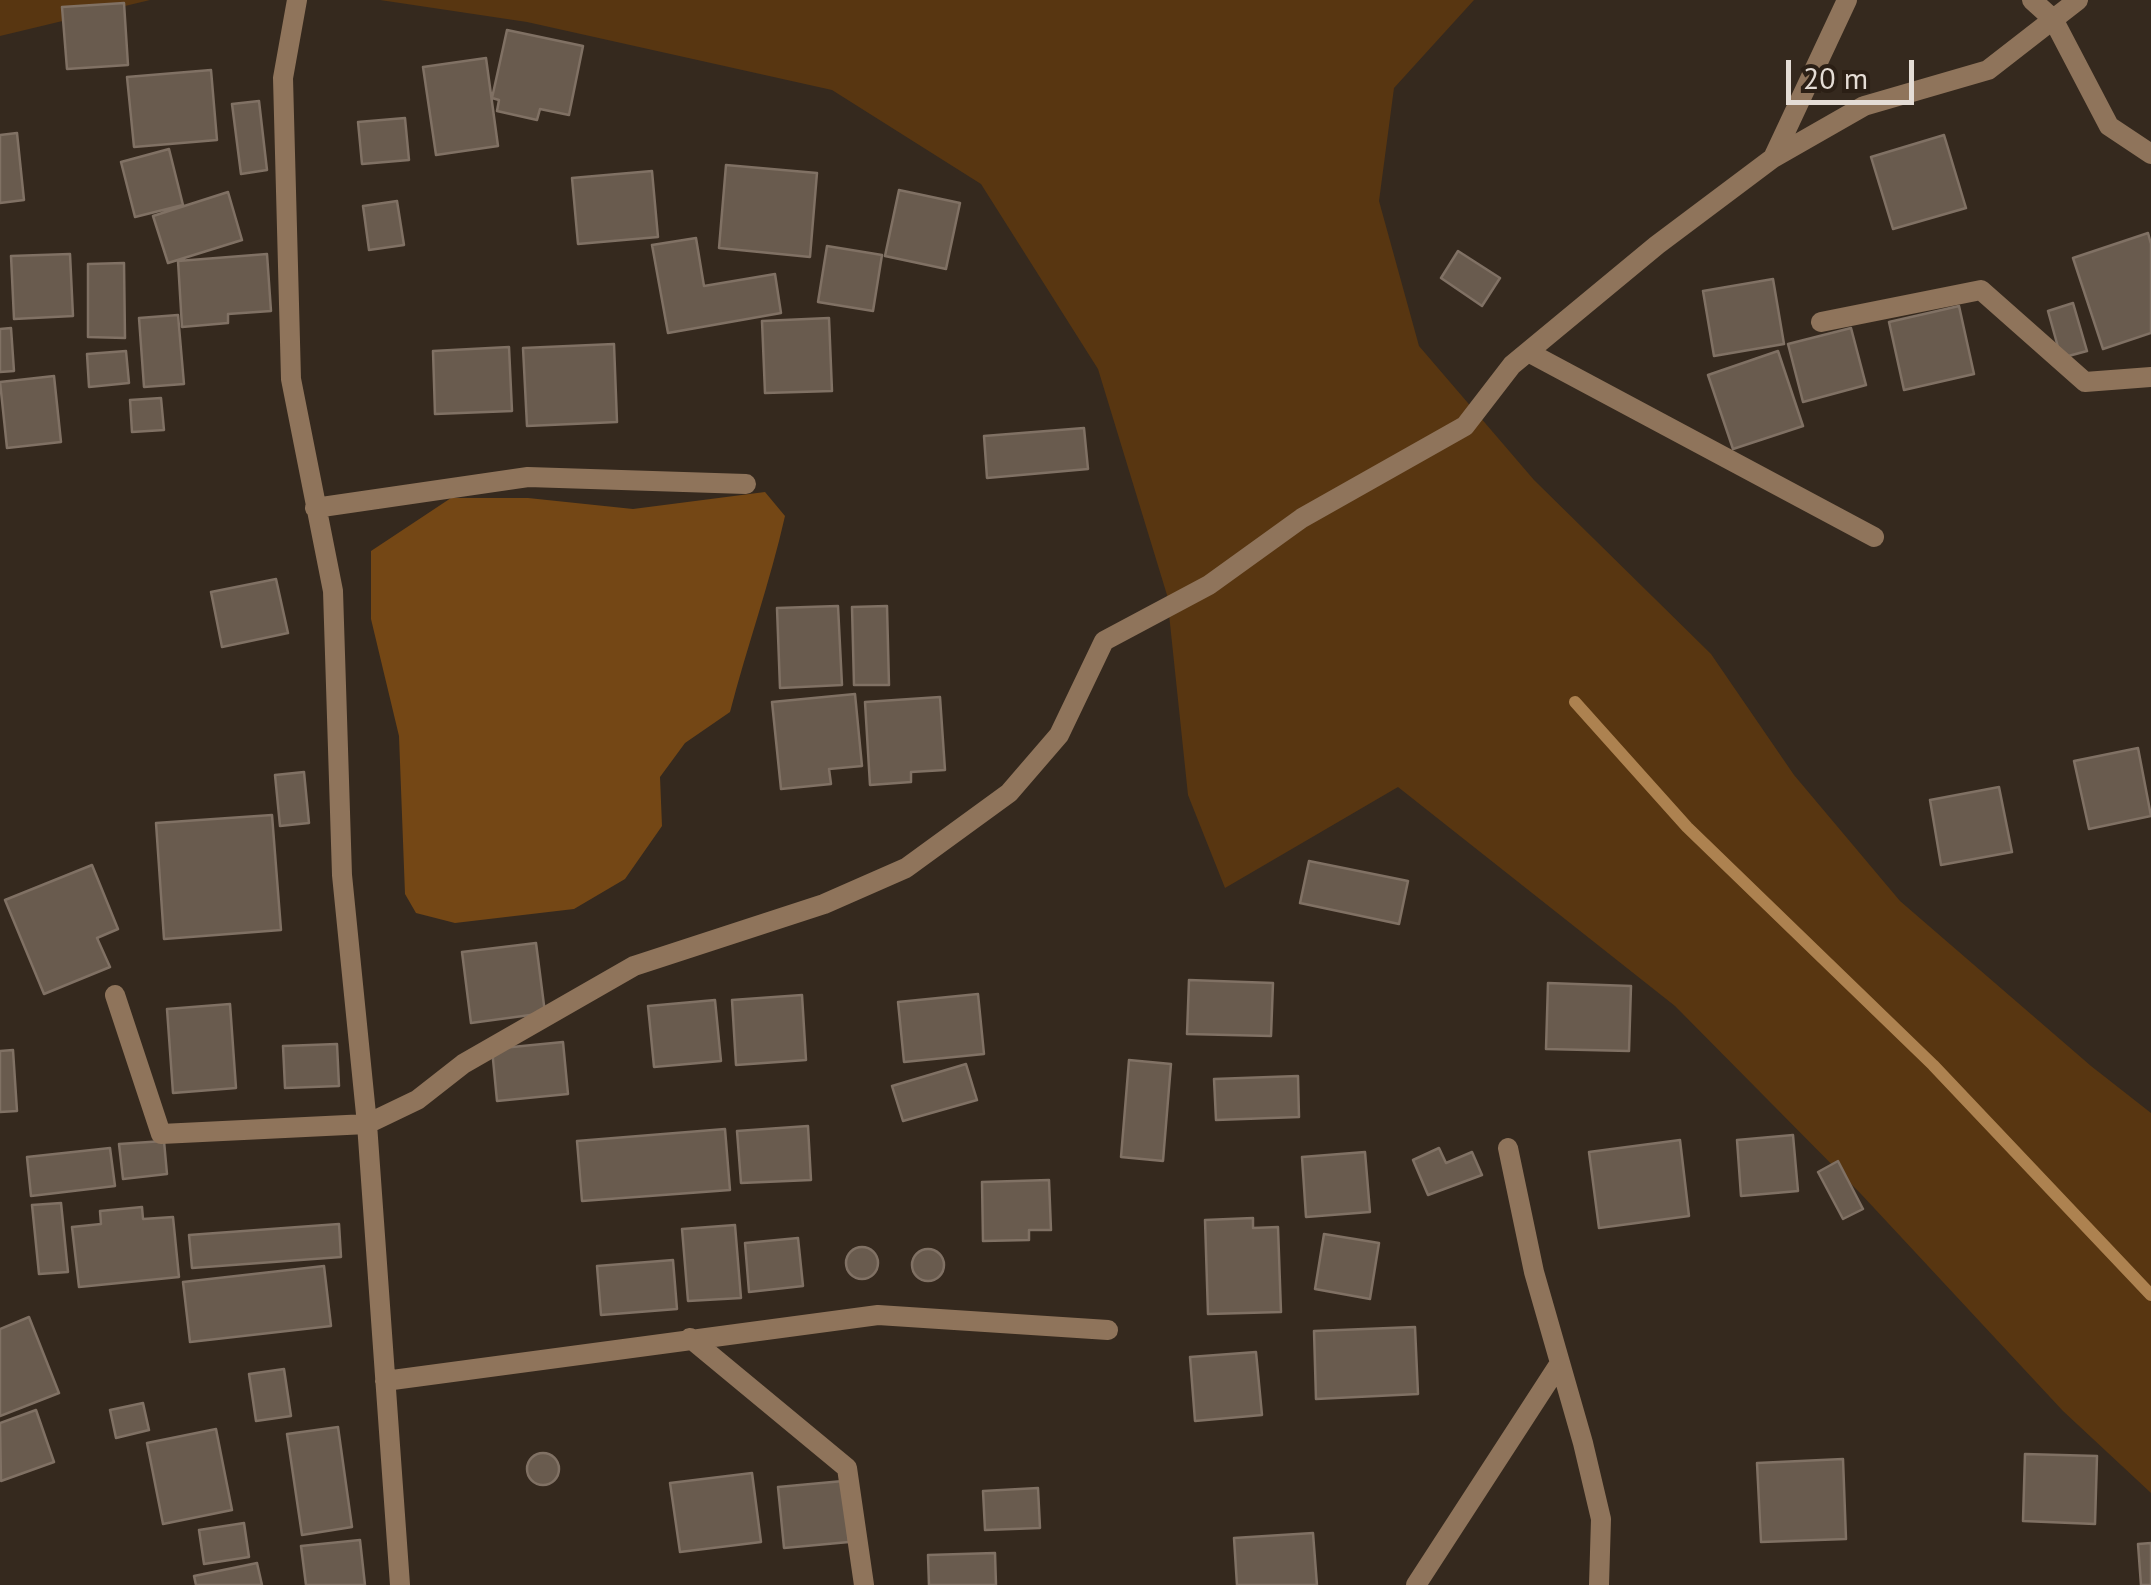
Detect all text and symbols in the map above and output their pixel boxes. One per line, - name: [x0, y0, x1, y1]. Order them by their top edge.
- scale bar: [1791, 40, 1918, 102]
- text: 20 m: [1803, 58, 1868, 97]

